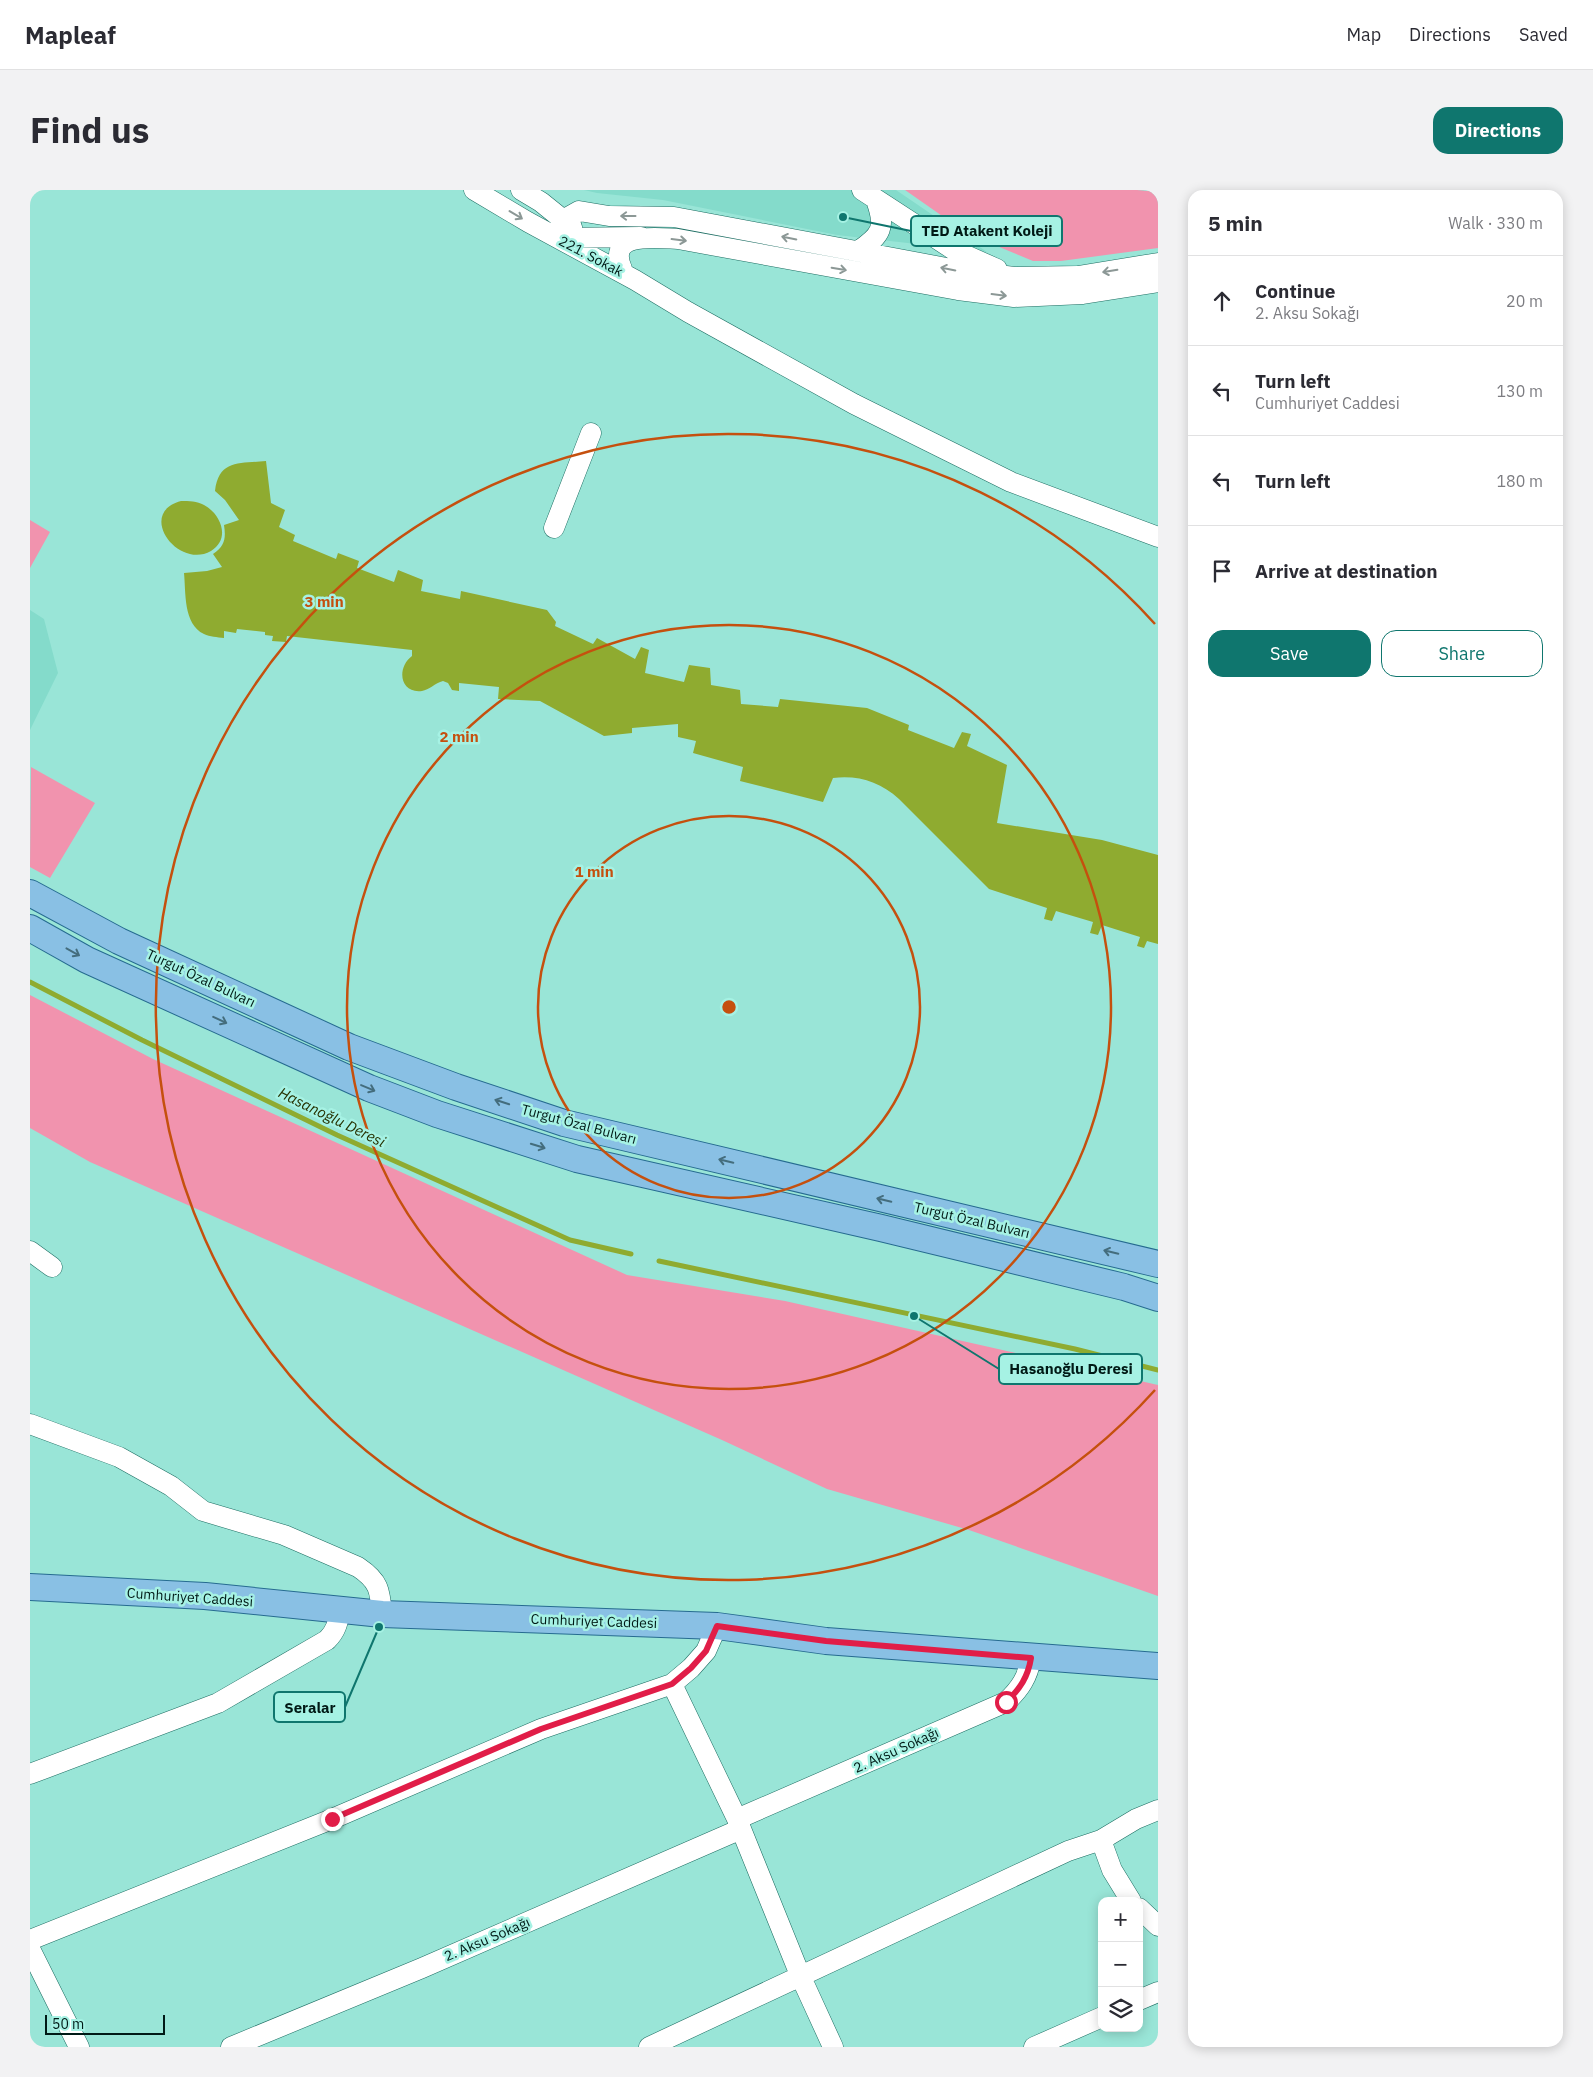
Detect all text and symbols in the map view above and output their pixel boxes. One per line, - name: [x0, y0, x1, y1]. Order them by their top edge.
- text: Mapleaf: [25, 19, 116, 51]
- text: Map: [1346, 23, 1381, 46]
- text: Directions: [1409, 23, 1491, 46]
- text: Saved: [1519, 23, 1568, 46]
- text: Find us: [30, 107, 149, 153]
- button: Directions: [1433, 107, 1563, 154]
- text: 5 min: [1208, 209, 1263, 237]
- one-way arrow: [508, 210, 522, 220]
- one-way arrow: [620, 211, 636, 221]
- text: Walk · 330 m: [1448, 213, 1543, 233]
- callout: TED Atakent Koleji: [911, 216, 1062, 246]
- text: TED Atakent Koleji: [921, 221, 1053, 240]
- street label: 221. Sokak: [556, 232, 627, 281]
- one-way arrow: [781, 233, 797, 243]
- one-way arrow: [671, 235, 687, 245]
- one-way arrow: [941, 263, 957, 273]
- one-way arrow: [831, 264, 847, 274]
- one-way arrow: [1102, 266, 1118, 276]
- text: Continue: [1255, 279, 1335, 303]
- icon: ahead: [1208, 287, 1236, 315]
- one-way arrow: [991, 290, 1007, 300]
- text: 20 m: [1506, 291, 1543, 311]
- text: 2. Aksu Sokağı: [1255, 303, 1360, 323]
- text: Turn left: [1255, 369, 1331, 393]
- icon: left: [1208, 377, 1236, 405]
- text: 130 m: [1496, 381, 1543, 401]
- text: Cumhuriyet Caddesi: [1255, 393, 1400, 413]
- icon: left: [1208, 467, 1236, 495]
- text: Turn left: [1255, 469, 1331, 493]
- text: 180 m: [1496, 471, 1543, 491]
- icon: arrive: [1208, 557, 1236, 585]
- text: Arrive at destination: [1255, 559, 1438, 583]
- text: 3 min: [304, 592, 344, 611]
- button: Save: [1208, 630, 1371, 677]
- button: Share: [1381, 630, 1543, 677]
- text: 2 min: [439, 727, 479, 746]
- text: 1 min: [574, 862, 614, 881]
- street label: Turgut Özal Bulvarı: [144, 945, 258, 1011]
- one-way arrow: [65, 947, 79, 957]
- centre of rings: [720, 998, 738, 1016]
- one-way arrow: [212, 1016, 227, 1026]
- water label: Hasanoğlu Deresi: [275, 1083, 389, 1151]
- one-way arrow: [360, 1083, 375, 1093]
- one-way arrow: [494, 1097, 510, 1107]
- street label: Turgut Özal Bulvarı: [520, 1100, 638, 1148]
- one-way arrow: [529, 1142, 545, 1152]
- one-way arrow: [719, 1156, 735, 1165]
- one-way arrow: [877, 1195, 893, 1204]
- street label: Turgut Özal Bulvarı: [912, 1198, 1032, 1242]
- one-way arrow: [1103, 1247, 1119, 1256]
- callout: Hasanoğlu Deresi: [999, 1354, 1142, 1384]
- text: Hasanoğlu Deresi: [1009, 1359, 1133, 1378]
- street label: Cumhuriyet Caddesi: [126, 1584, 254, 1610]
- street label: Cumhuriyet Caddesi: [530, 1610, 658, 1632]
- route start: [995, 1691, 1018, 1714]
- callout: Seralar: [274, 1692, 345, 1722]
- text: Seralar: [284, 1698, 336, 1717]
- street label: 2. Aksu Sokağı: [851, 1723, 941, 1777]
- route end: [321, 1808, 344, 1831]
- map controls: [1098, 1897, 1143, 2032]
- button: +: [1098, 1897, 1143, 1942]
- street label: 2. Aksu Sokağı: [441, 1913, 533, 1965]
- button: −: [1098, 1942, 1143, 1987]
- button: layers: [1098, 1987, 1143, 2032]
- scale bar: [45, 2012, 165, 2035]
- text: 50 m: [52, 2015, 84, 2033]

